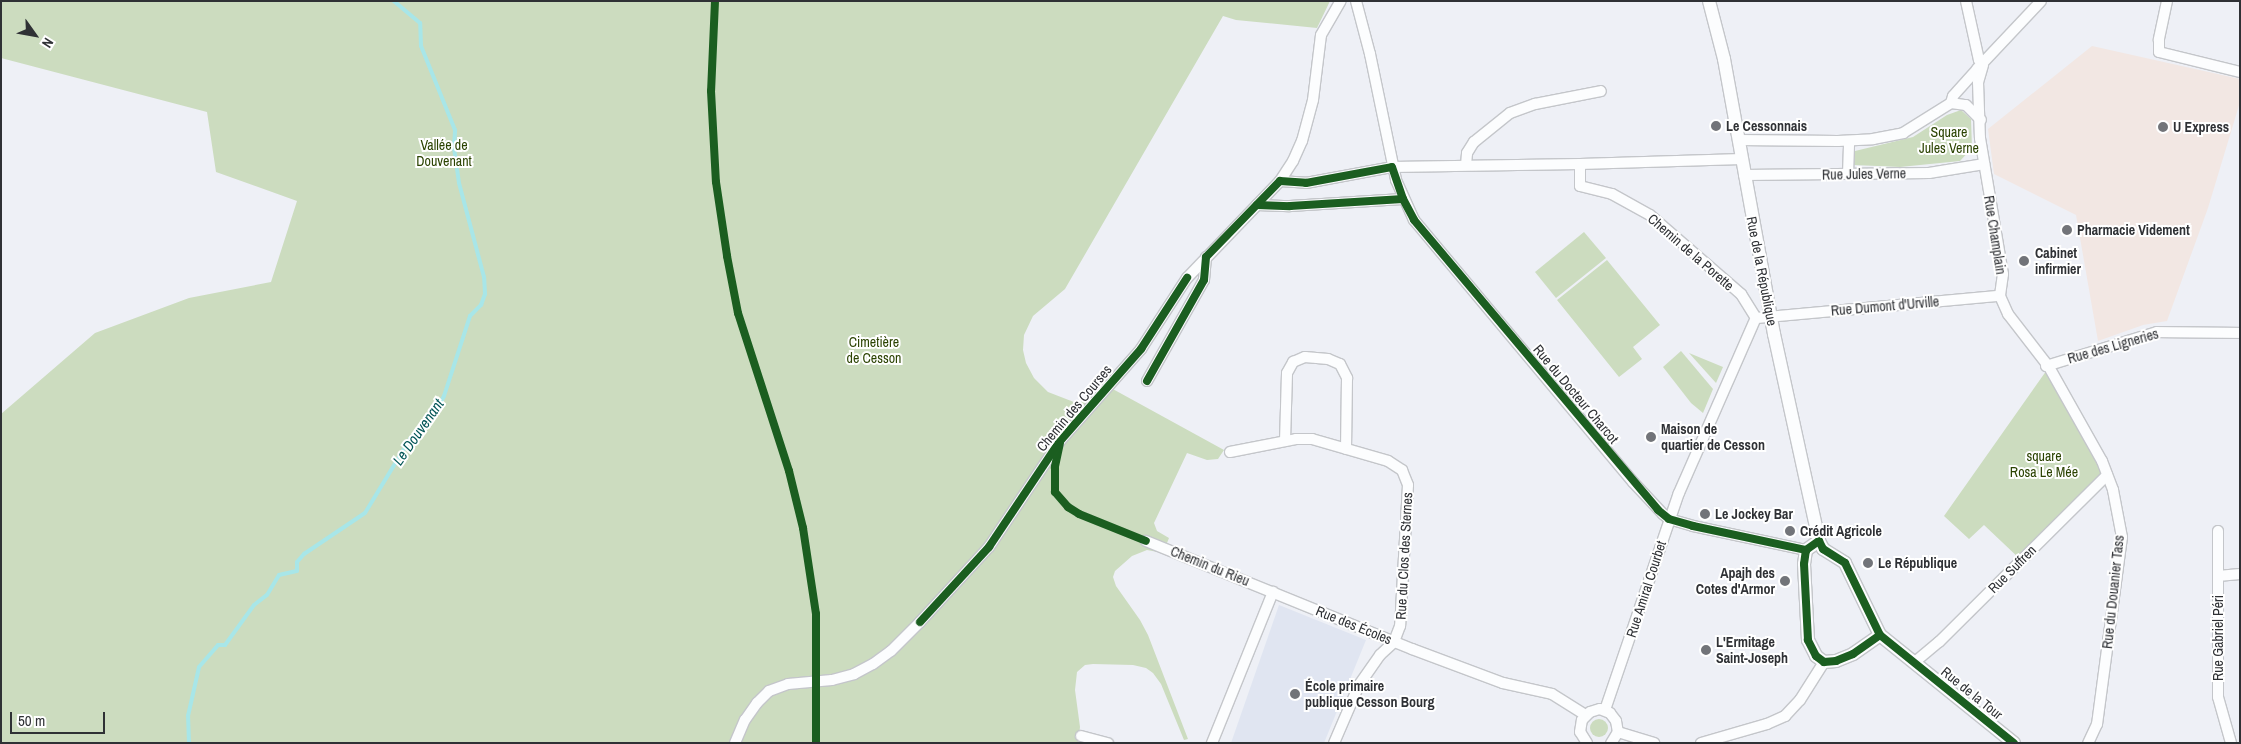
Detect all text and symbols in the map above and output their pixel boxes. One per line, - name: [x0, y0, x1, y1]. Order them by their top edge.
- north arrow: [10, 10, 60, 60]
- text: N: [38, 35, 58, 51]
- place label: Le Cessonnais: [1726, 118, 1807, 134]
- place label: U Express: [2173, 119, 2229, 135]
- marker: Le Cessonnais: [1710, 120, 1722, 132]
- marker: U Express: [2157, 121, 2169, 133]
- park label: Square Jules Verne: [1919, 124, 1979, 156]
- park label: Vallée de Douvenant: [416, 137, 472, 170]
- street label: Rue Jules Verne: [1822, 165, 1906, 183]
- street label: Rue Champlain: [1980, 194, 2010, 276]
- street label: Chemin de la Porette: [1645, 210, 1737, 294]
- street label: Rue de la République: [1743, 215, 1781, 327]
- place label: Pharmacie Videment: [2077, 222, 2190, 238]
- marker: Pharmacie Videment: [2061, 224, 2073, 236]
- place label: Cabinet infirmier: [2035, 245, 2081, 278]
- marker: Cabinet infirmier: [2017, 254, 2031, 268]
- street label: Rue Dumont d'Urville: [1830, 293, 1940, 319]
- street label: Rue des Ligneries: [2066, 325, 2160, 367]
- park label: Cimetière de Cesson: [847, 334, 901, 367]
- street label: Rue du Docteur Charcot: [1530, 341, 1622, 447]
- street label: Chemin des Courses: [1033, 361, 1115, 455]
- water label: Le Douvenant: [389, 395, 447, 469]
- place label: Maison de quartier de Cesson: [1661, 421, 1765, 454]
- marker: Maison de quartier de Cesson: [1645, 431, 1657, 443]
- park label: square Rosa Le Mée: [2010, 448, 2078, 481]
- street label: Rue du Clos des Sternes: [1392, 492, 1416, 620]
- place label: Le Jockey Bar: [1715, 506, 1793, 522]
- marker: Le Jockey Bar: [1699, 508, 1711, 520]
- place label: Crédit Agricole: [1800, 523, 1882, 539]
- marker: Crédit Agricole: [1784, 525, 1796, 537]
- street label: Rue du Douanier Tass: [2099, 534, 2127, 650]
- street label: Rue Amiral Courbet: [1622, 538, 1670, 640]
- street label: Rue Suffren: [1984, 541, 2040, 597]
- street label: Chemin du Rieu: [1168, 543, 1252, 589]
- place label: Le République: [1878, 555, 1957, 571]
- marker: Le République: [1862, 557, 1874, 569]
- place label: Apajh des Cotes d'Armor: [1696, 565, 1775, 598]
- marker: Apajh des Cotes d'Armor: [1779, 575, 1791, 587]
- street label: Rue Gabriel Péri: [2210, 595, 2226, 681]
- street label: Rue des Écoles: [1314, 602, 1394, 648]
- place label: L'Ermitage Saint-Joseph: [1716, 634, 1788, 666]
- marker: L'Ermitage Saint-Joseph: [1700, 644, 1712, 656]
- street label: Rue de la Tour: [1938, 663, 2006, 723]
- place label: École primaire publique Cesson Bourg: [1305, 678, 1434, 710]
- marker: École primaire publique Cesson Bourg: [1289, 688, 1301, 700]
- scale bar: [12, 702, 108, 734]
- text: 50 m: [18, 710, 45, 731]

